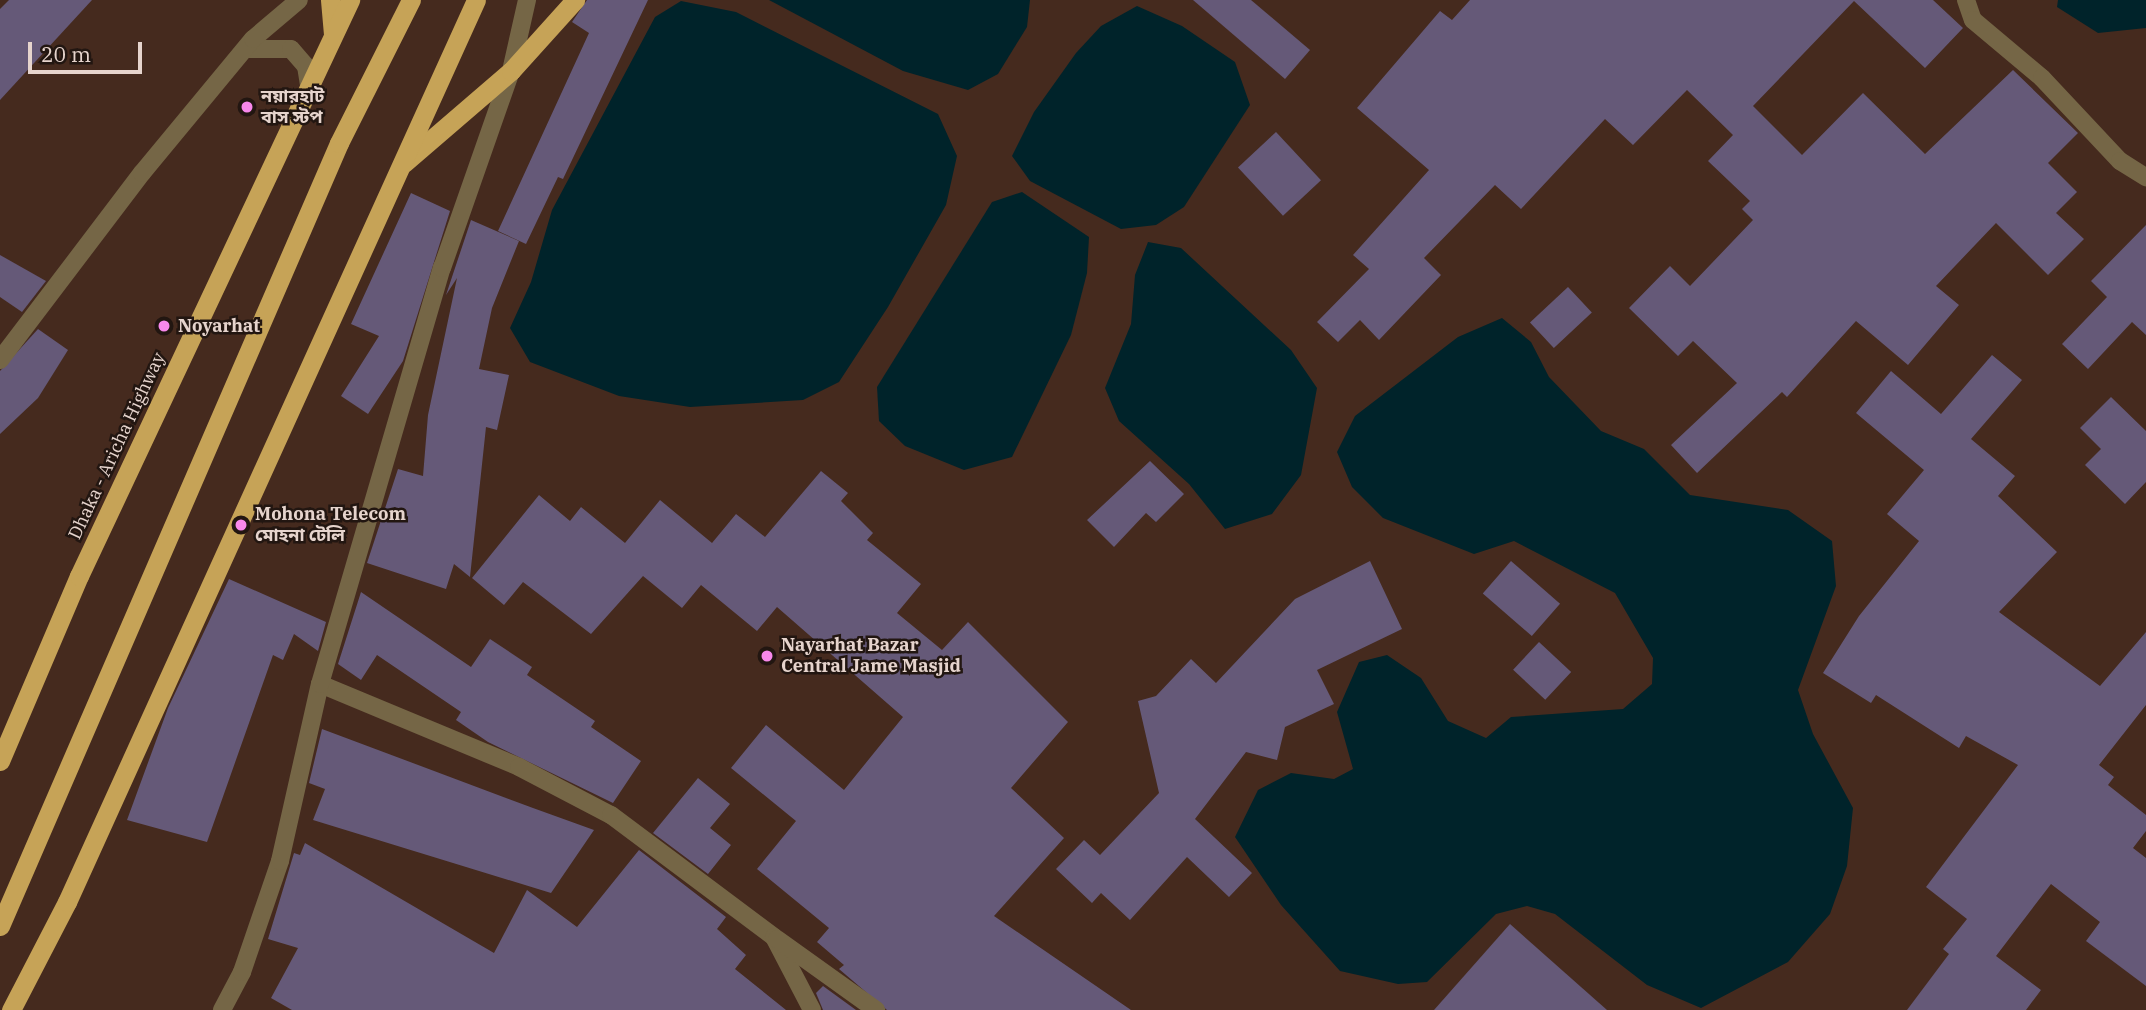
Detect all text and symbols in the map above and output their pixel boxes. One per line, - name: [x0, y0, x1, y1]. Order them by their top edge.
- scale bar: [32, 28, 145, 72]
- text: 20 m: [41, 40, 91, 68]
- place label: নয়ারহাট বাস স্টপ: [261, 86, 324, 128]
- marker: নয়ারহাট বাস স্টপ: [239, 99, 255, 115]
- place label: Noyarhat: [178, 315, 260, 337]
- marker: Noyarhat: [156, 318, 172, 334]
- street label: Dhaka - Aricha Highway: [64, 349, 170, 543]
- place label: Mohona Telecom মোহনা টেলি: [255, 504, 406, 546]
- marker: Mohona Telecom মোহনা টেলি: [233, 517, 249, 533]
- place label: Nayarhat Bazar Central Jame Masjid: [781, 635, 961, 678]
- marker: Nayarhat Bazar Central Jame Masjid: [759, 648, 775, 664]

